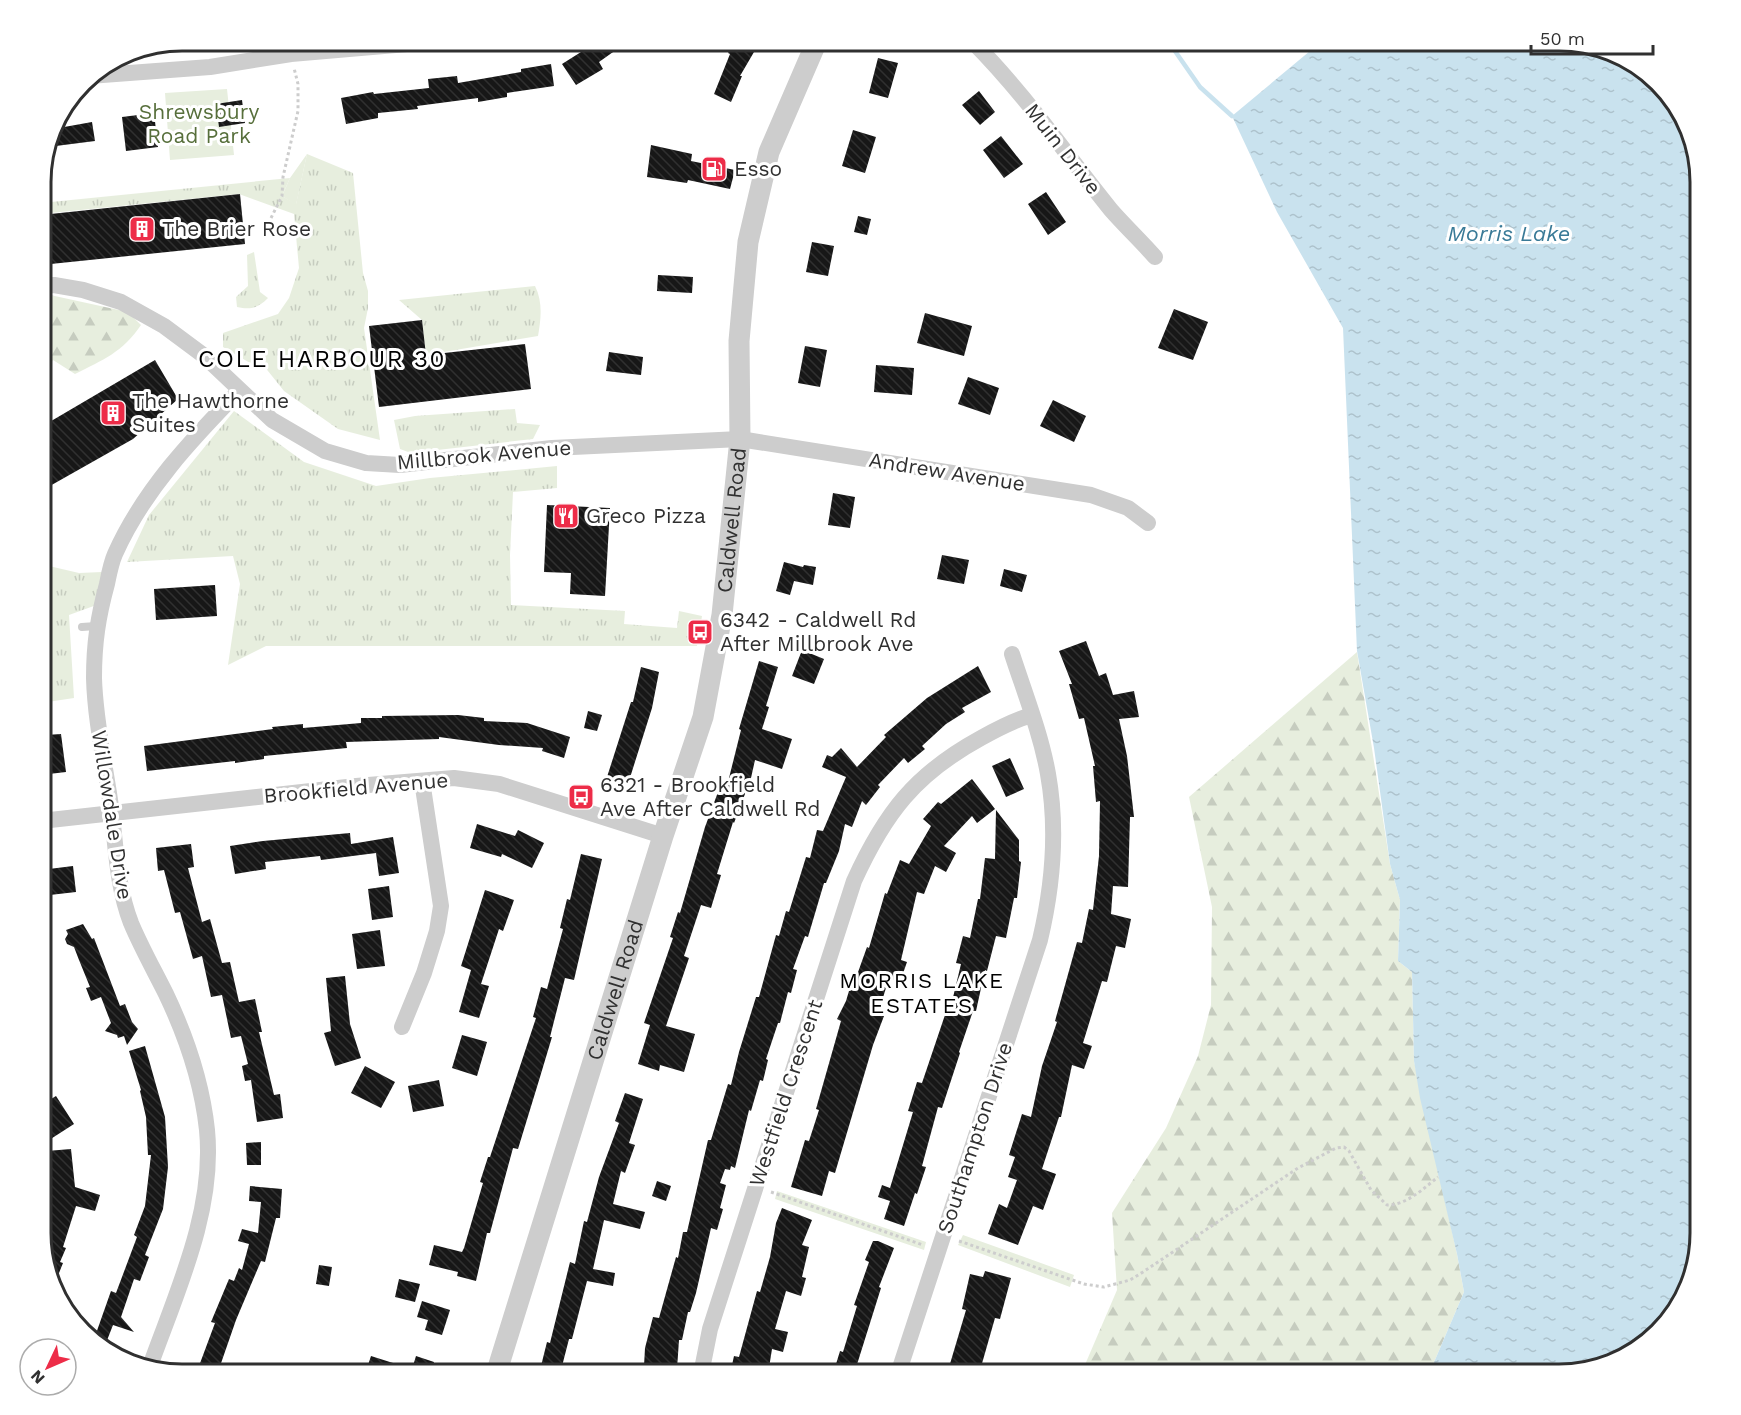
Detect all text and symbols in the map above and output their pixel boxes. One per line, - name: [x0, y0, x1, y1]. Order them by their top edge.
- scale bar: [1531, 18, 1652, 56]
- text: 50 m: [1540, 28, 1585, 49]
- street label: Muin Drive: [1020, 98, 1107, 199]
- park label: Shrewsbury Road Park: [139, 99, 259, 148]
- fuel station icon: Esso: [699, 154, 729, 184]
- place label: Esso: [734, 156, 782, 181]
- building icon: The Brier Rose: [127, 214, 157, 244]
- place label: The Brier Rose: [162, 216, 311, 241]
- water label: Morris Lake: [1448, 221, 1570, 246]
- district label: COLE HARBOUR 30: [198, 345, 446, 373]
- place label: The Hawthorne Suites: [132, 388, 289, 437]
- building icon: The Hawthorne Suites: [98, 398, 128, 428]
- street label: Millbrook Avenue: [396, 434, 572, 475]
- street label: Caldwell Road: [711, 446, 751, 594]
- street label: Andrew Avenue: [867, 447, 1027, 496]
- restaurant icon: Greco Pizza: [551, 501, 581, 531]
- place label: Greco Pizza: [586, 503, 706, 528]
- place label: 6342 - Caldwell Rd After Millbrook Ave: [720, 607, 916, 656]
- bus stop icon: 6342 - Caldwell Rd After Millbrook Ave: [685, 617, 715, 647]
- street label: Willowdale Drive: [87, 728, 138, 901]
- street label: Brookfield Avenue: [263, 767, 449, 808]
- place label: 6321 - Brookfield Ave After Caldwell Rd: [600, 772, 821, 821]
- bus stop icon: 6321 - Brookfield Ave After Caldwell Rd: [566, 782, 596, 812]
- street label: Caldwell Road: [581, 917, 648, 1063]
- district label: MORRIS LAKE ESTATES: [839, 968, 1005, 1018]
- street label: Westfield Crescent: [743, 996, 828, 1189]
- street label: Southampton Drive: [932, 1039, 1017, 1237]
- north arrow: [18, 1337, 78, 1397]
- text: N: [27, 1366, 49, 1388]

